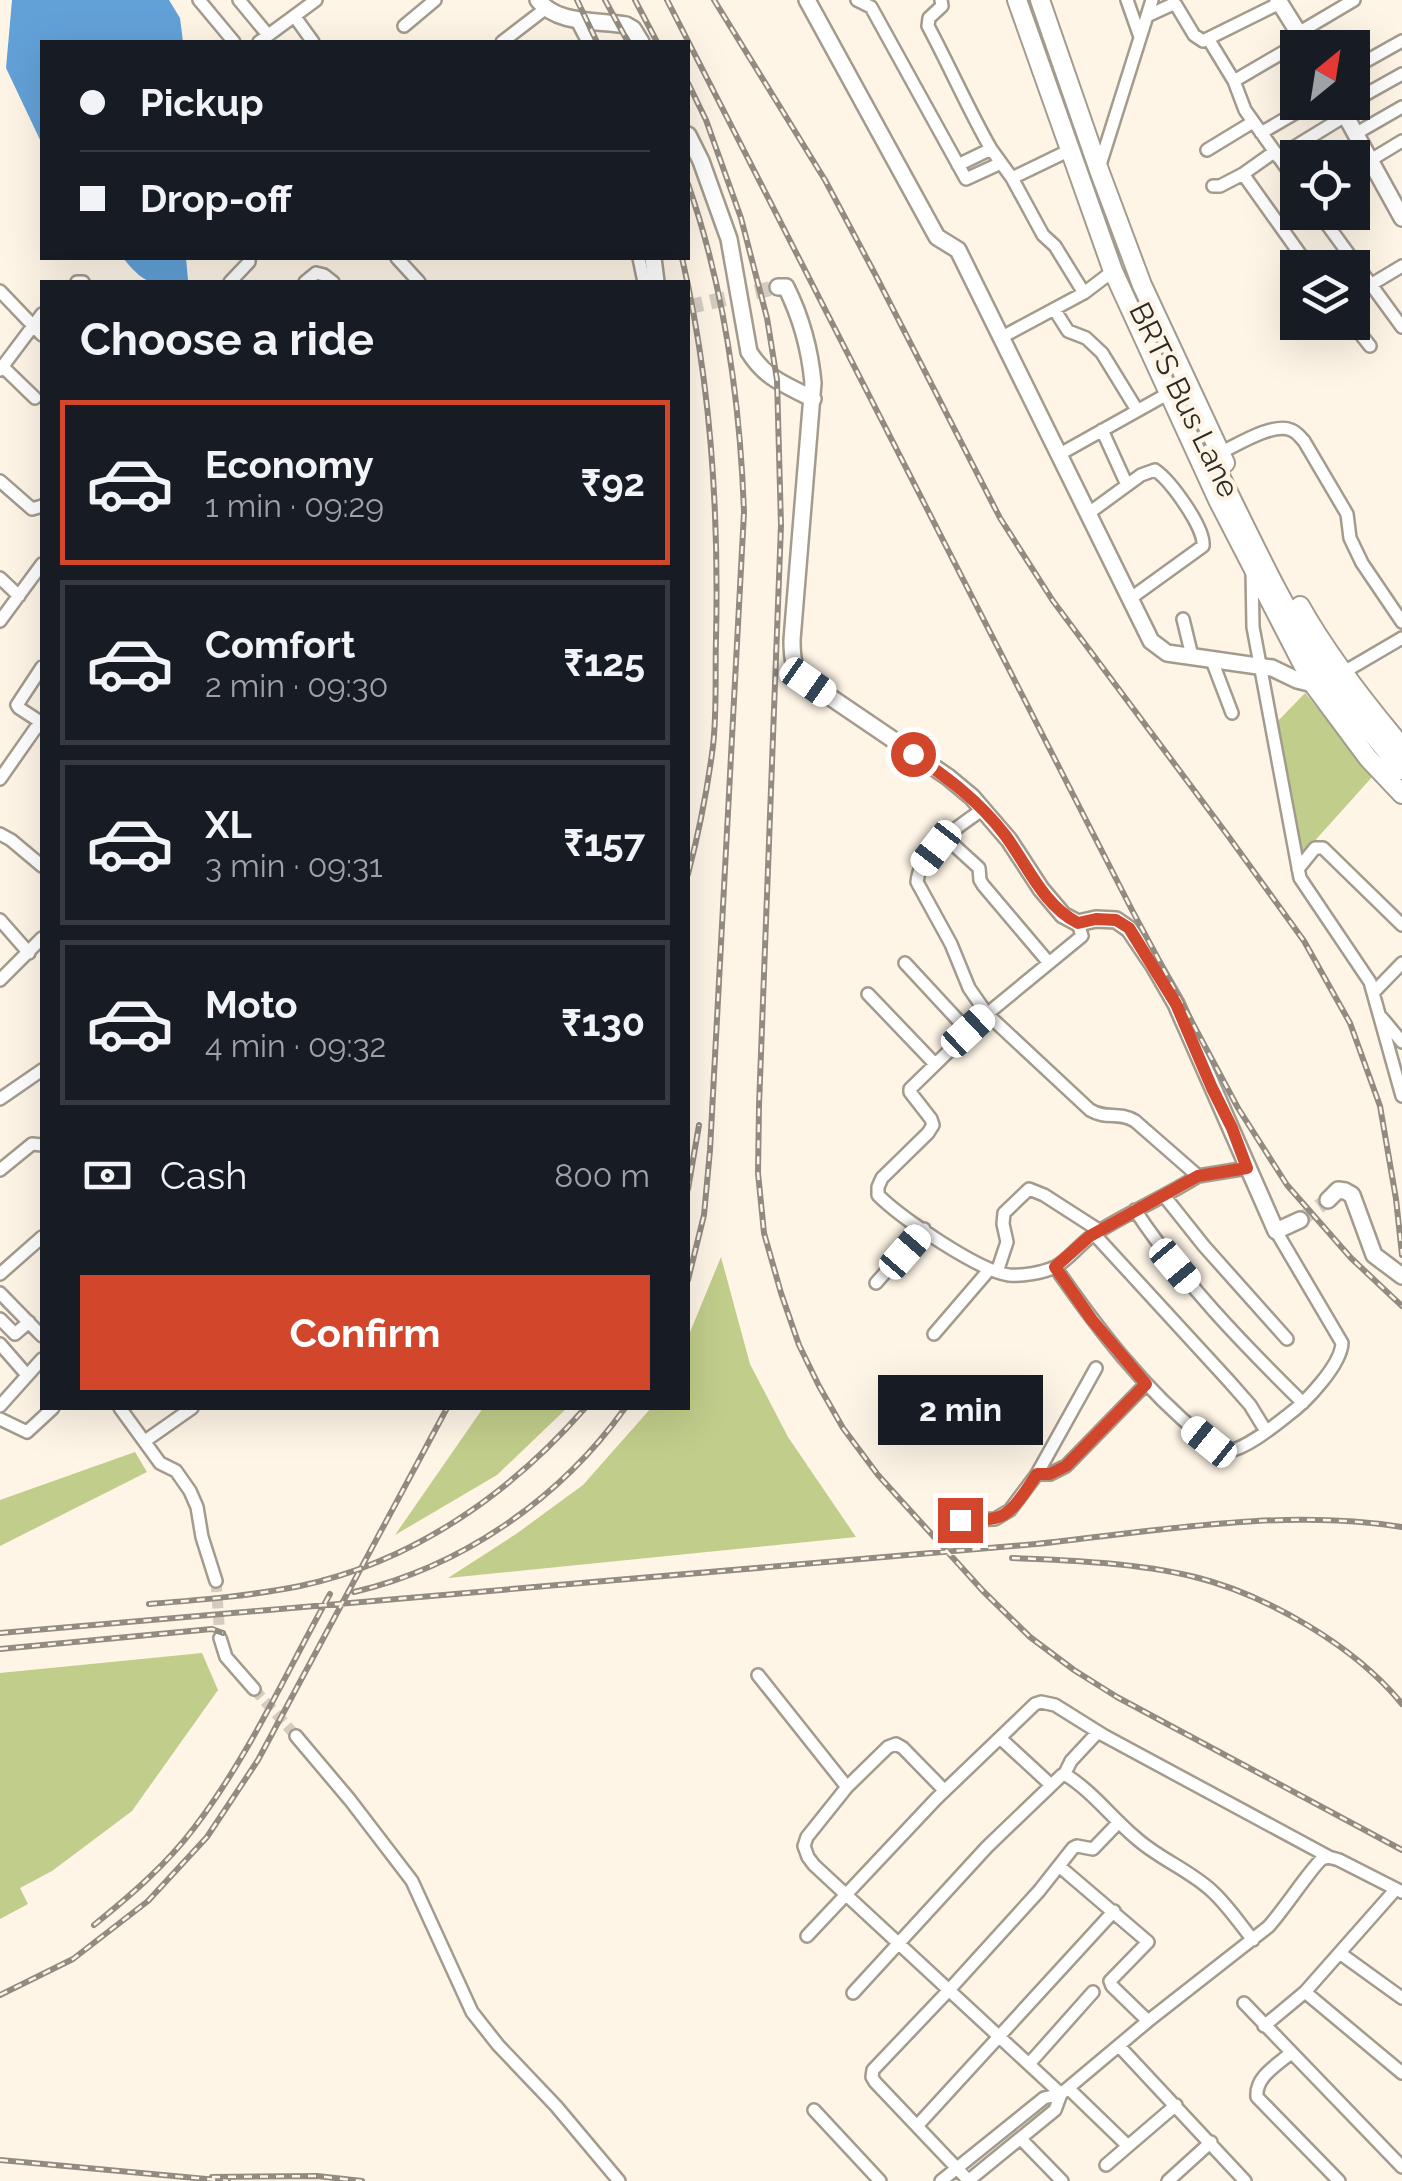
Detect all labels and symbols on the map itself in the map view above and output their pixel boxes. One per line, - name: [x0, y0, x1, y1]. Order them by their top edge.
- north arrow: [1280, 30, 1370, 120]
- street label: BRTS Bus Lane: [1122, 297, 1247, 503]
- car: [775, 653, 841, 711]
- route start: [891, 732, 936, 777]
- car: [906, 815, 966, 881]
- car: [936, 1000, 1000, 1062]
- car: [874, 1220, 936, 1284]
- car: [1144, 1233, 1206, 1299]
- callout: 2 min: [878, 1375, 1042, 1445]
- car: [1176, 1411, 1242, 1473]
- route end: [938, 1498, 983, 1543]

